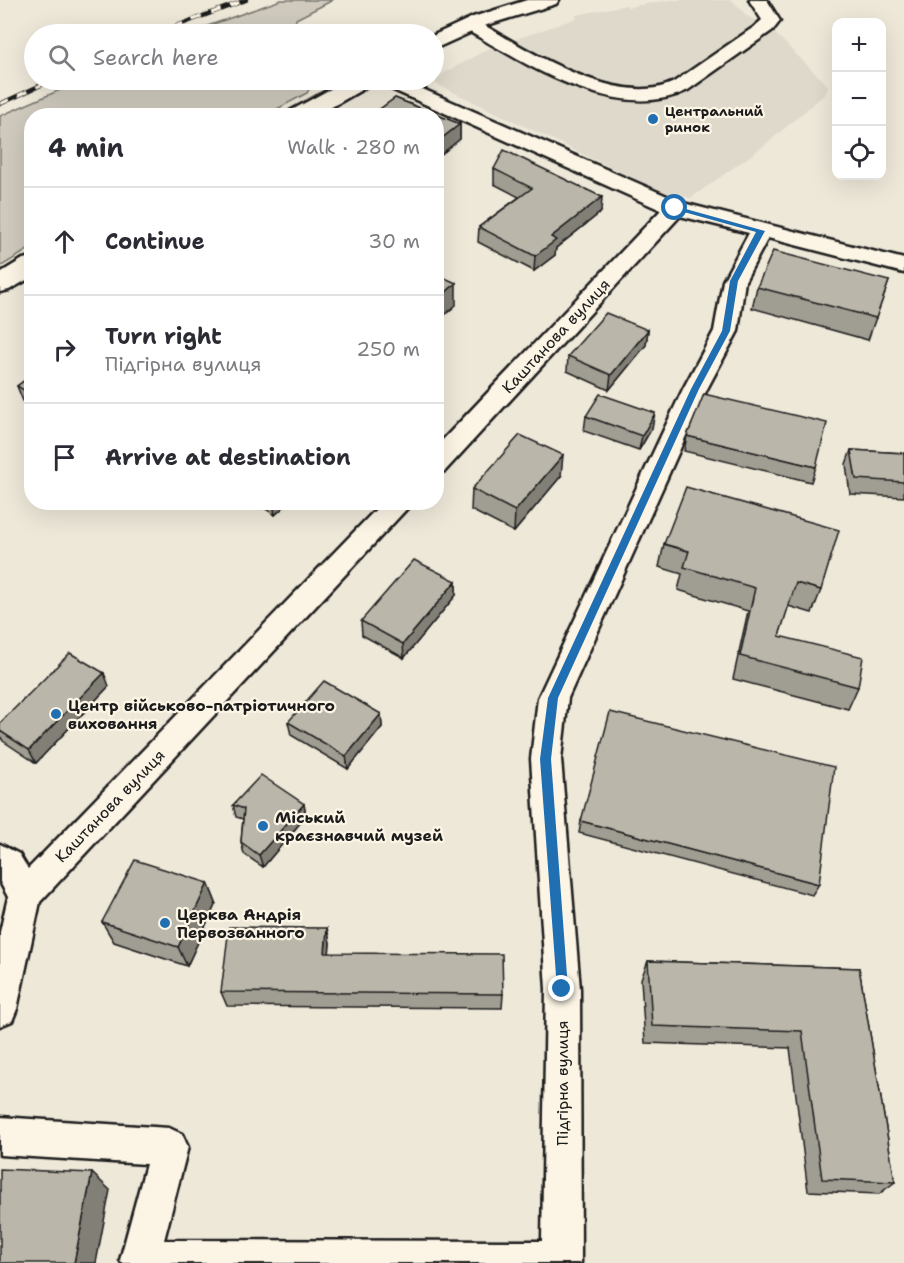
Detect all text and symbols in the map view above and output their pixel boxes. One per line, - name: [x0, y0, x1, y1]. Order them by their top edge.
- map controls: [832, 18, 886, 180]
- button: +: [832, 18, 886, 72]
- search box: [24, 24, 444, 90]
- icon: search: [45, 41, 78, 74]
- text: Search here: [93, 43, 219, 72]
- button: −: [832, 72, 886, 126]
- place label: Центральний ринок: [665, 102, 764, 136]
- marker: Центральний ринок: [646, 112, 660, 126]
- button: locate: [832, 126, 886, 180]
- text: 4 min: [48, 130, 124, 165]
- text: Walk · 280 m: [287, 134, 420, 160]
- route start: [661, 194, 687, 220]
- icon: ahead: [48, 225, 81, 258]
- text: Continue: [105, 227, 205, 256]
- text: 30 m: [368, 228, 420, 254]
- street label: Каштанова вулиця: [497, 274, 615, 398]
- text: Turn right: [105, 322, 222, 351]
- icon: right: [48, 333, 81, 366]
- text: 250 m: [356, 336, 420, 362]
- text: Підгірна вулиця: [105, 351, 262, 377]
- icon: arrive: [48, 441, 81, 474]
- text: Arrive at destination: [105, 443, 351, 472]
- place label: Центр військово-патріотичного виховання: [68, 695, 335, 734]
- marker: Центр військово-патріотичного виховання: [49, 707, 63, 721]
- street label: Каштанова вулиця: [50, 745, 170, 867]
- place label: Міський краєзнавчий музей: [275, 807, 443, 846]
- marker: Міський краєзнавчий музей: [256, 819, 270, 833]
- place label: Церква Андрія Первозванного: [177, 904, 305, 943]
- marker: Церква Андрія Первозванного: [158, 916, 172, 930]
- route end: [548, 975, 574, 1001]
- street label: Підгірна вулиця: [552, 1020, 573, 1146]

